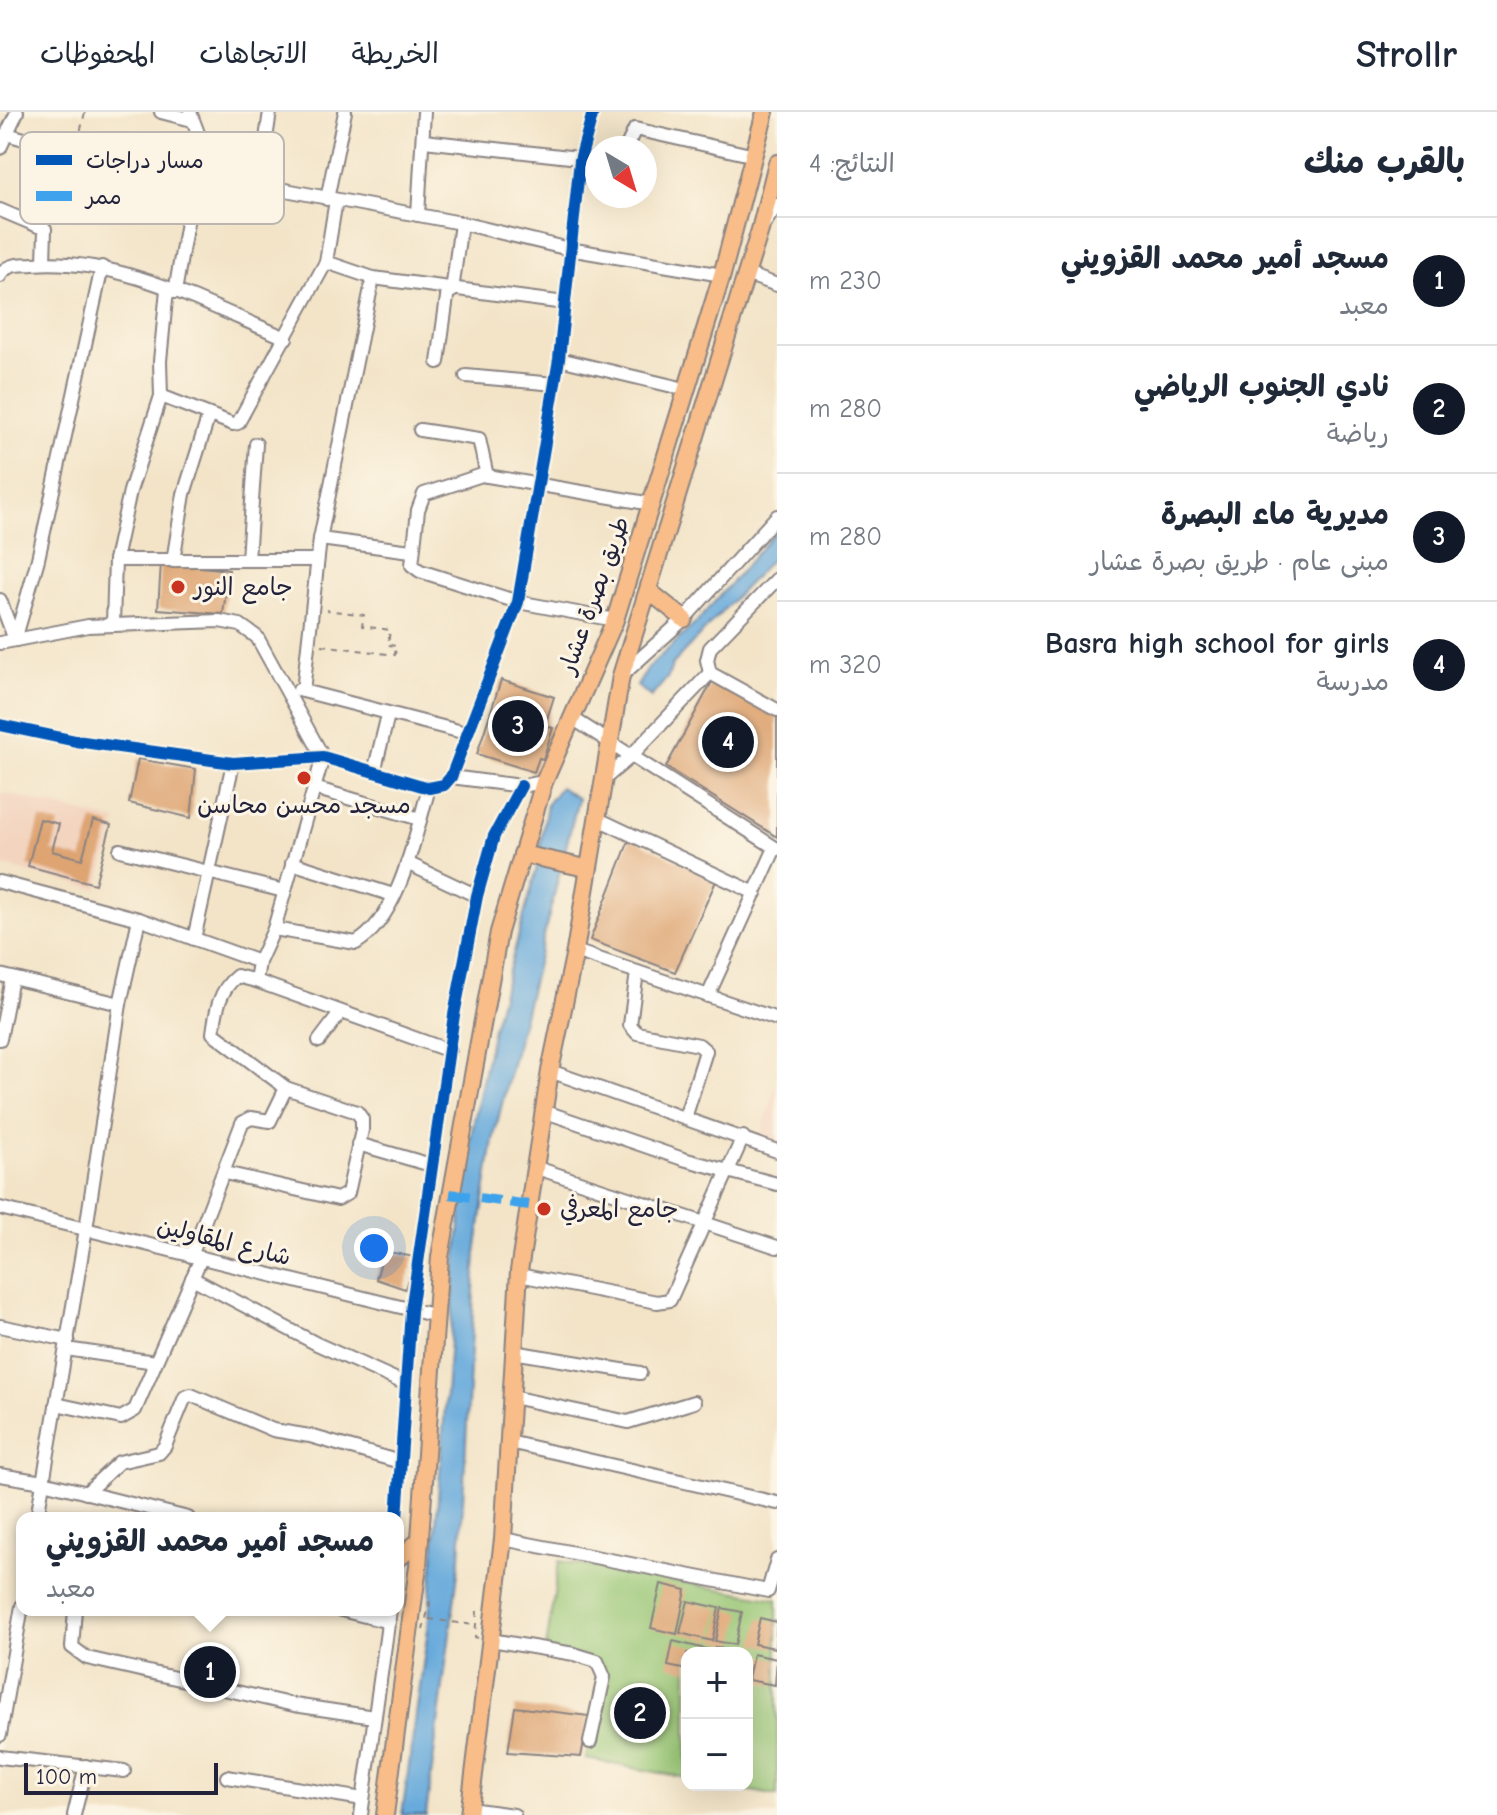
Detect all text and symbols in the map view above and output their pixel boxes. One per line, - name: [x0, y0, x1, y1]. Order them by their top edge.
- text: Strollr: [1356, 33, 1457, 77]
- text: المحفوظات: [40, 38, 155, 70]
- text: الاتجاهات: [199, 38, 307, 70]
- text: الخريطة: [351, 38, 439, 70]
- legend: [20, 132, 284, 224]
- north arrow: [585, 136, 657, 208]
- text: بالقرب منك: [1304, 142, 1465, 182]
- text: مسار دراجات: [86, 148, 204, 174]
- text: النتائج: 4: [809, 149, 895, 179]
- text: ممر: [84, 184, 122, 210]
- text: مسجد أمير محمد القزويني: [1061, 241, 1389, 276]
- text: 230 m: [809, 266, 882, 296]
- text: 1: [1434, 266, 1444, 296]
- text: معبد: [1339, 291, 1389, 321]
- text: نادي الجنوب الرياضي: [1134, 369, 1389, 404]
- text: 280 m: [809, 394, 882, 424]
- text: 2: [1433, 394, 1445, 424]
- text: رياضة: [1327, 419, 1389, 449]
- text: مديرية ماء البصرة: [1161, 497, 1389, 532]
- street label: طريق بصرة عشار: [552, 513, 635, 679]
- text: 280 m: [809, 522, 882, 552]
- text: 3: [1433, 522, 1445, 552]
- text: مبنى عام · طريق بصرة عشار: [1090, 547, 1389, 577]
- place label: جامع النور: [192, 573, 293, 604]
- marker: جامع النور: [169, 578, 187, 596]
- text: Basra high school for girls: [1045, 626, 1389, 661]
- text: 320 m: [809, 650, 882, 680]
- text: 4: [1433, 650, 1445, 680]
- text: مدرسة: [1317, 667, 1389, 697]
- pin: 3: [492, 696, 544, 756]
- pin: 4: [702, 712, 754, 772]
- marker: مسجد محسن محاسن: [295, 769, 313, 787]
- place label: مسجد محسن محاسن: [197, 791, 411, 819]
- place label: جامع المعرفي: [560, 1194, 678, 1226]
- marker: جامع المعرفي: [535, 1200, 553, 1218]
- street label: شارع المقاولين: [154, 1211, 294, 1274]
- your location: [354, 1228, 394, 1268]
- popup: [16, 1512, 404, 1616]
- text: مسجد أمير محمد القزويني: [46, 1524, 374, 1559]
- text: معبد: [46, 1574, 96, 1604]
- pin: 1: [184, 1642, 236, 1702]
- map controls: [681, 1647, 753, 1791]
- button: +: [681, 1647, 753, 1719]
- pin: 2: [614, 1683, 666, 1743]
- button: −: [681, 1719, 753, 1791]
- scale bar: [24, 1759, 218, 1795]
- text: 100 m: [36, 1764, 97, 1790]

